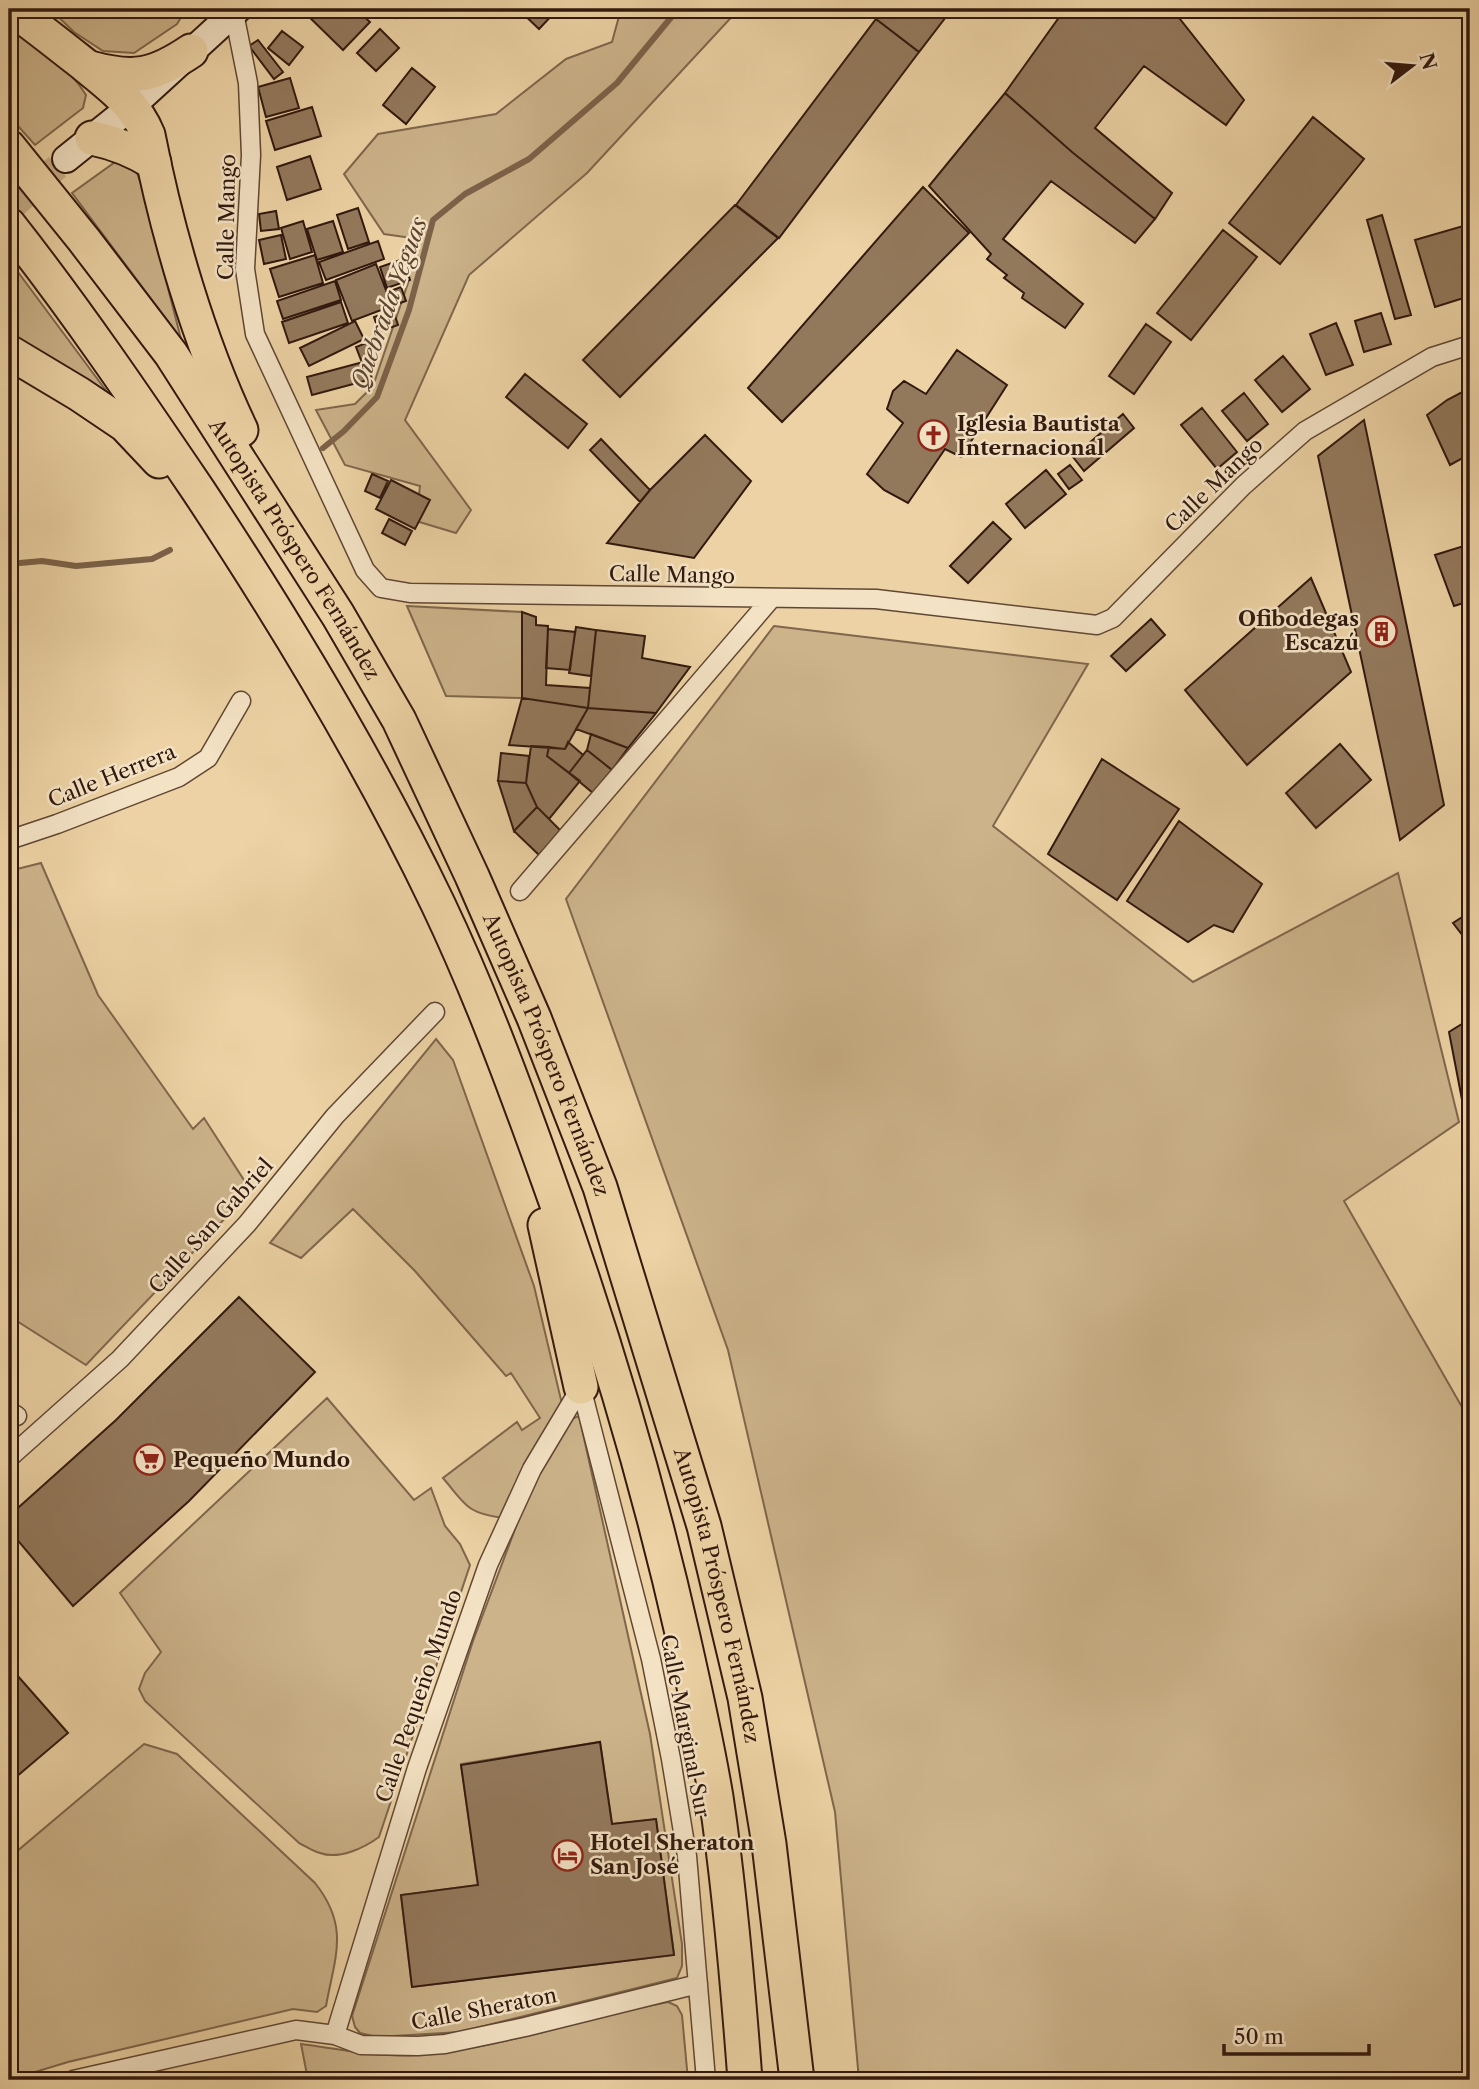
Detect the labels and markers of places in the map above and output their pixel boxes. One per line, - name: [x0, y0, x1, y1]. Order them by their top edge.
- place label: Iglesia Bautista Internacional: [957, 411, 1121, 460]
- church icon: Iglesia Bautista Internacional: [917, 419, 951, 453]
- place label: Ofibodegas Escazú: [1238, 606, 1359, 655]
- building icon: Ofibodegas Escazú: [1365, 614, 1399, 648]
- supermarket icon: Pequeño Mundo: [133, 1443, 167, 1477]
- place label: Pequeño Mundo: [173, 1447, 350, 1472]
- place label: Hotel Sheraton San José: [590, 1830, 755, 1879]
- hotel icon: Hotel Sheraton San José: [550, 1838, 584, 1872]

